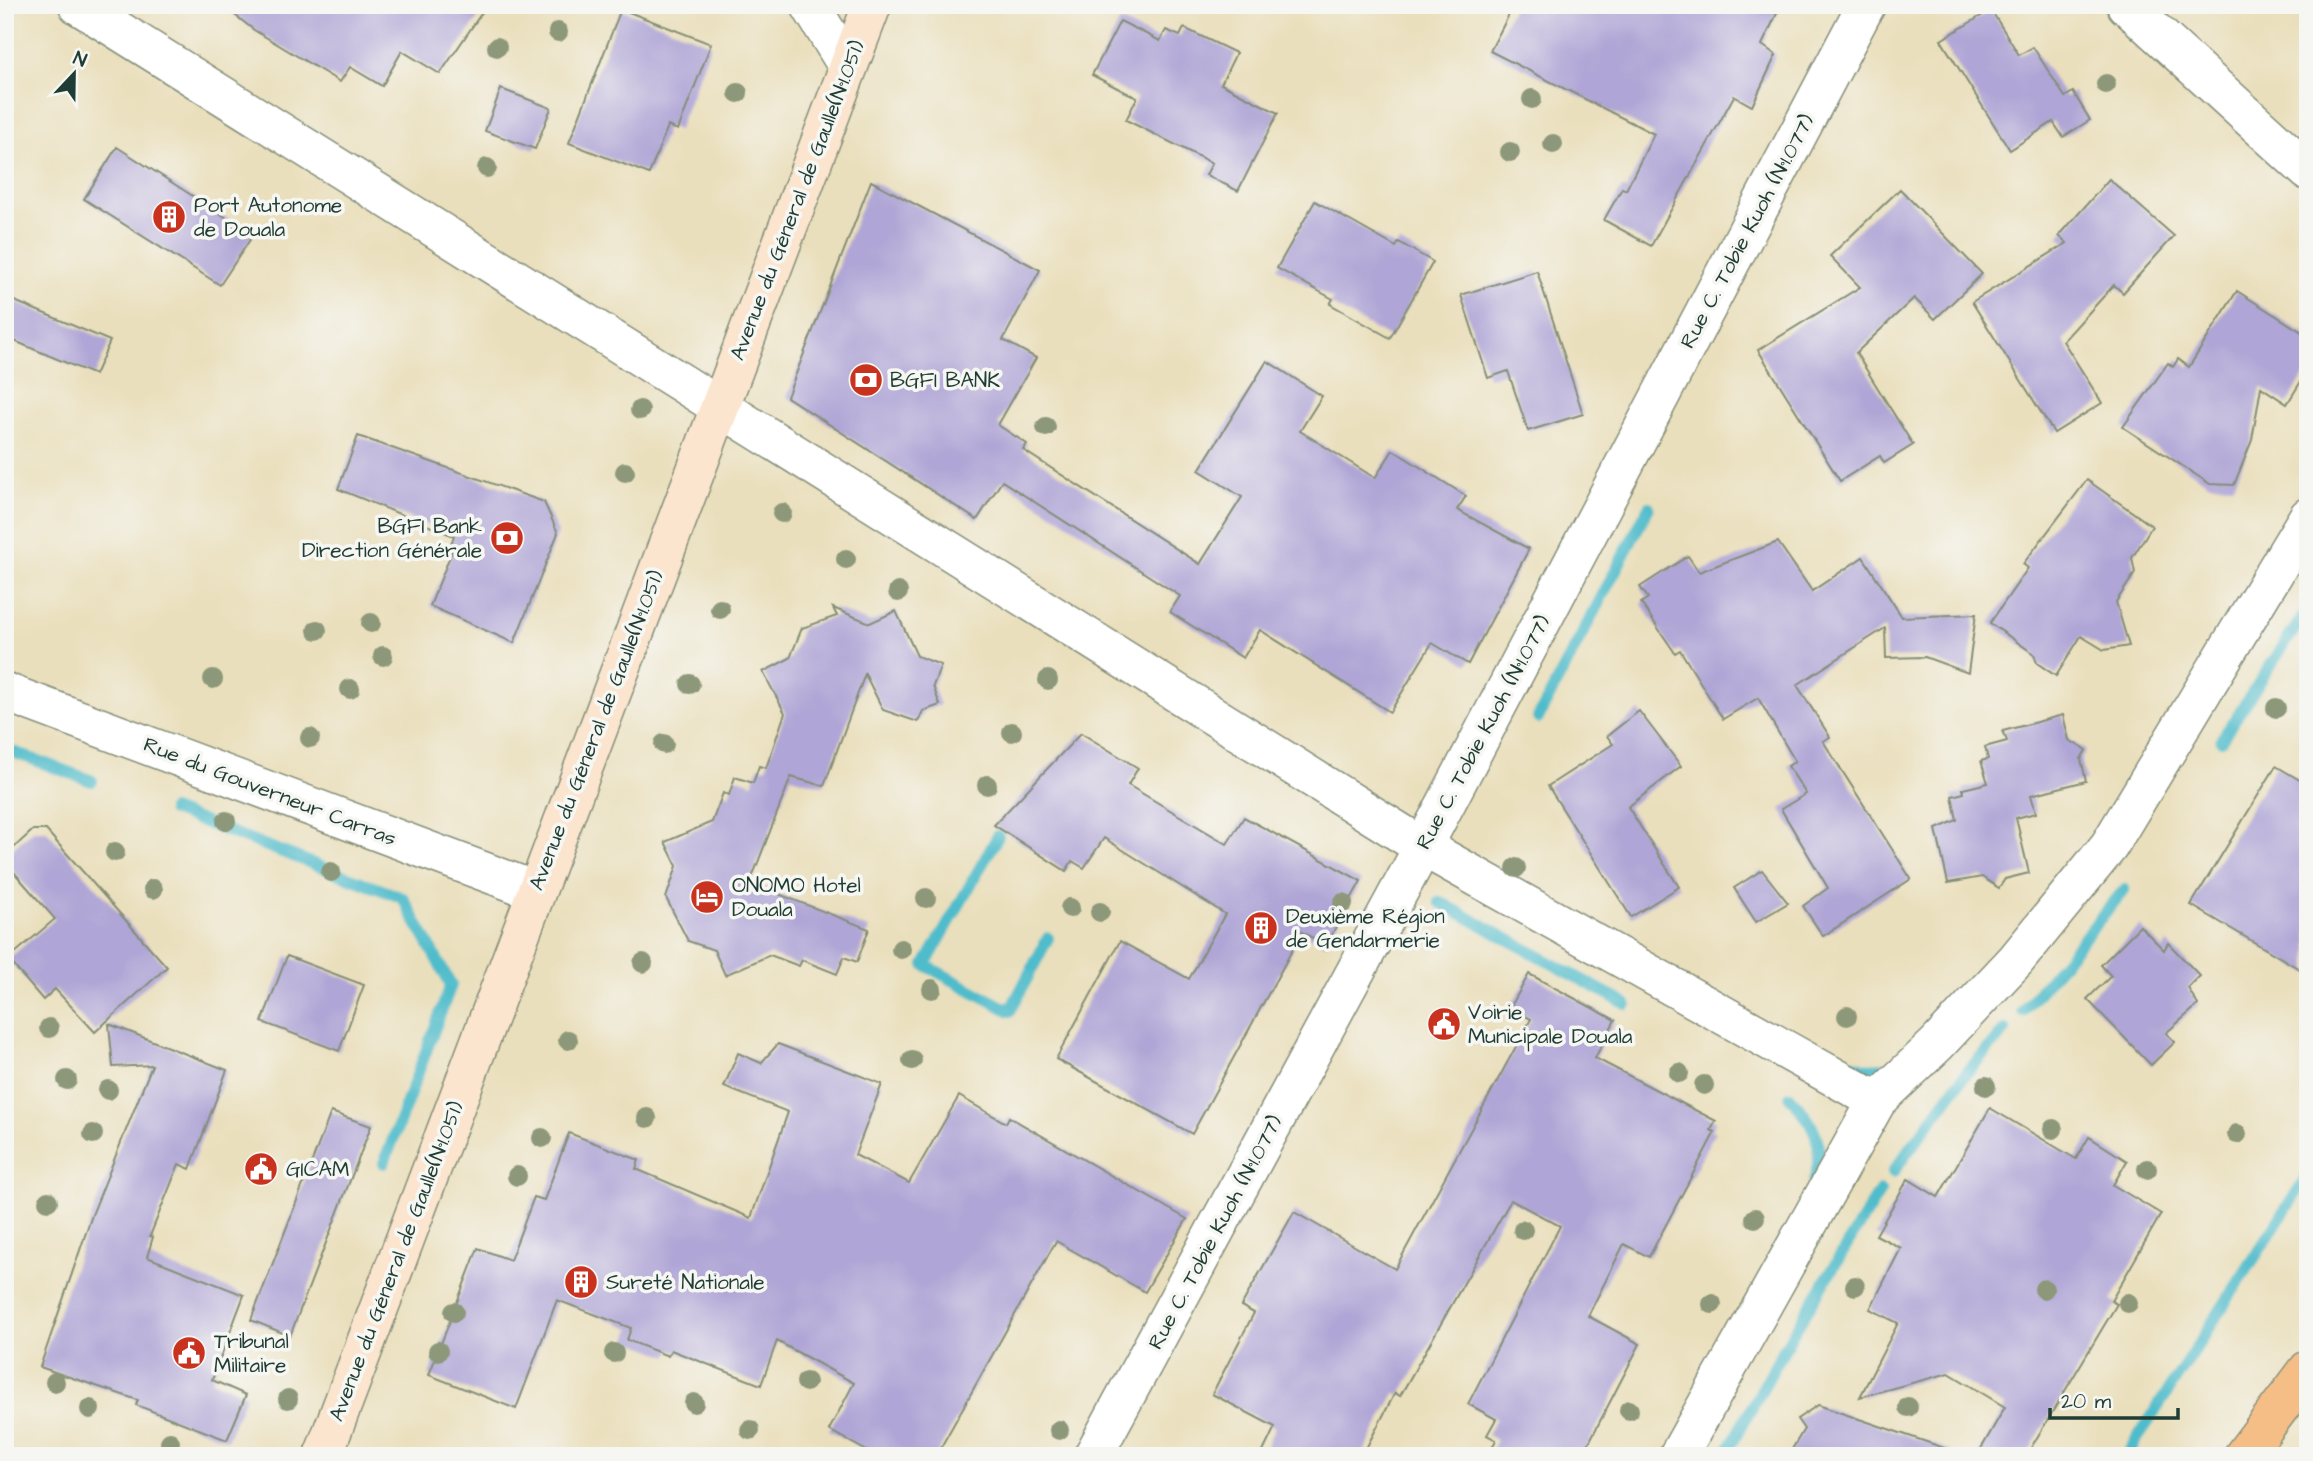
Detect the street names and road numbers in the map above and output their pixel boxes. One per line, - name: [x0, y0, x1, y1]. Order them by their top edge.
- street label: Avenue du Géneral de Gaulle(N°1.051): [723, 36, 872, 364]
- street label: Rue C. Tobie Kuoh (N°1.077): [1673, 109, 1822, 353]
- street label: Avenue du Géneral de Gaulle(N°1.051): [522, 566, 671, 894]
- street label: Rue C. Tobie Kuoh (N°1.077): [1409, 610, 1558, 854]
- street label: Rue du Gouverneur Carras: [139, 730, 400, 853]
- street label: Avenue du Géneral de Gaulle(N°1.051): [322, 1097, 471, 1425]
- street label: Rue C. Tobie Kuoh (N°1.077): [1141, 1110, 1290, 1354]

